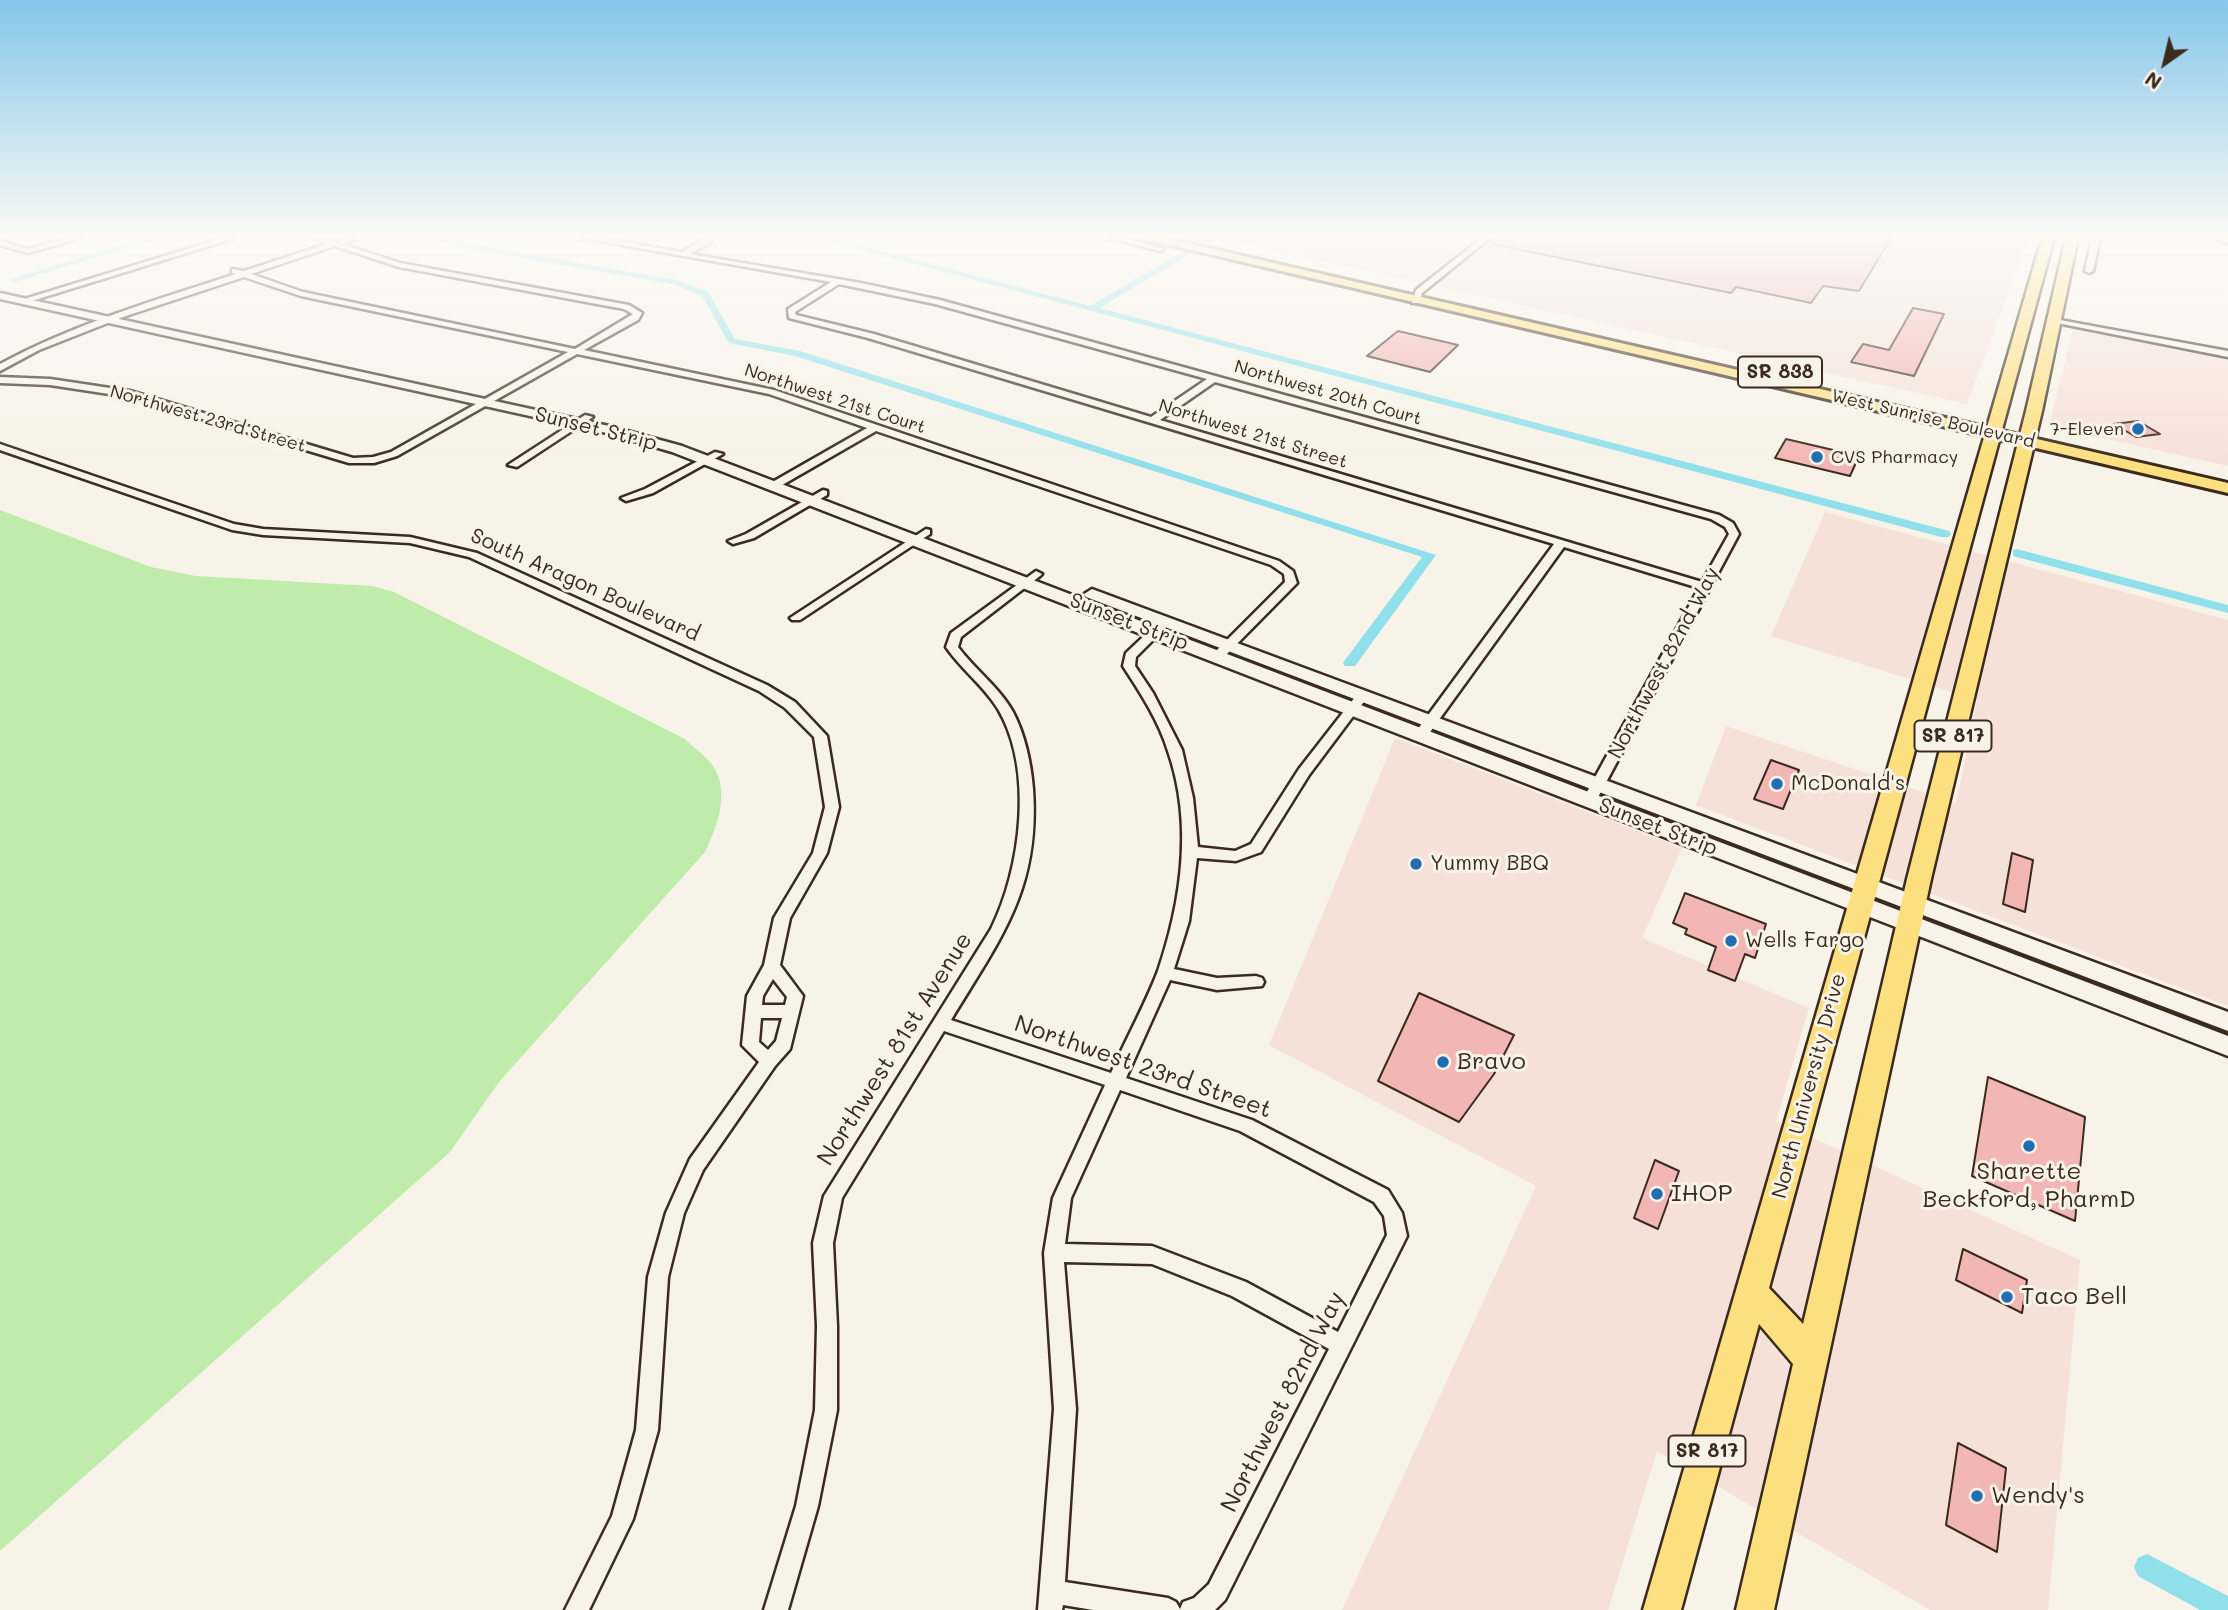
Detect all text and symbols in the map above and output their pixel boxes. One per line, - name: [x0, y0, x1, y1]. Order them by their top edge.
- north arrow: [2130, 28, 2200, 98]
- text: N: [2140, 66, 2166, 95]
- street label: Northwest 20th Court: [1232, 356, 1424, 430]
- road number: SR 838: [1738, 356, 1822, 388]
- street label: Northwest 21st Court: [742, 359, 928, 439]
- street label: Northwest 23rd Street: [108, 381, 308, 457]
- street label: West Sunrise Boulevard: [1829, 385, 2037, 453]
- street label: Northwest 21st Street: [1156, 395, 1350, 473]
- street label: Sunset Strip: [532, 402, 660, 456]
- place label: 7-Eleven: [2050, 418, 2124, 440]
- marker: 7-Eleven: [2130, 421, 2146, 437]
- place label: CVS Pharmacy: [1831, 446, 1958, 468]
- marker: CVS Pharmacy: [1809, 449, 1825, 465]
- street label: South Aragon Boulevard: [467, 523, 703, 647]
- street label: Northwest 82nd Way: [1603, 563, 1725, 763]
- street label: Sunset Strip: [1066, 588, 1192, 656]
- road number: SR 817: [1914, 720, 1992, 751]
- place label: McDonald's: [1791, 771, 1905, 797]
- marker: McDonald's: [1769, 776, 1785, 792]
- street label: Sunset Strip: [1595, 793, 1721, 861]
- place label: Yummy BBQ: [1430, 851, 1549, 877]
- marker: Yummy BBQ: [1408, 856, 1424, 872]
- street label: Northwest 81st Avenue: [811, 927, 979, 1171]
- place label: Wells Fargo: [1745, 928, 1864, 954]
- marker: Wells Fargo: [1723, 933, 1739, 949]
- street label: North University Drive: [1767, 971, 1851, 1201]
- street label: Northwest 23rd Street: [1011, 1009, 1275, 1125]
- place label: Bravo: [1457, 1048, 1526, 1076]
- marker: Bravo: [1435, 1054, 1451, 1070]
- marker: Sharette Beckford, PharmD: [2021, 1138, 2037, 1154]
- place label: Sharette Beckford, PharmD: [1922, 1158, 2136, 1214]
- place label: IHOP: [1671, 1180, 1732, 1208]
- marker: IHOP: [1649, 1186, 1665, 1202]
- place label: Taco Bell: [2021, 1283, 2127, 1311]
- street label: Northwest 82nd Way: [1215, 1287, 1351, 1517]
- marker: Taco Bell: [1999, 1289, 2015, 1305]
- road number: SR 817: [1668, 1436, 1746, 1466]
- place label: Wendy's: [1991, 1482, 2085, 1510]
- marker: Wendy's: [1969, 1488, 1985, 1504]

